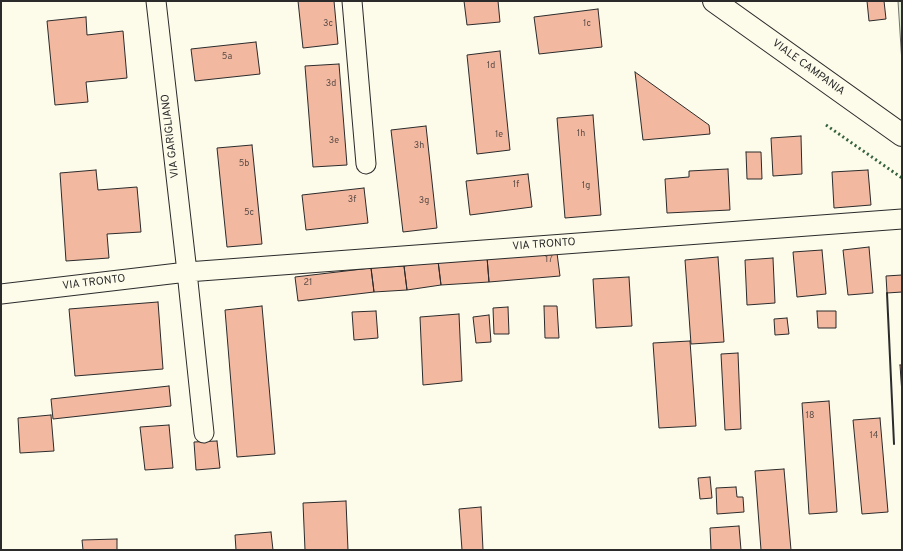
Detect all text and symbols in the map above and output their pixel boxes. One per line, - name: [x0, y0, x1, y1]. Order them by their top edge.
- house number: 3c: [323, 19, 333, 29]
- house number: 1c: [583, 19, 591, 29]
- street label: VIALE CAMPANIA: [769, 37, 847, 99]
- house number: 5a: [222, 52, 232, 62]
- house number: 1d: [487, 61, 495, 71]
- house number: 3d: [326, 79, 336, 89]
- street label: VIA GARIGLIANO: [159, 93, 183, 179]
- house number: 1h: [577, 129, 585, 139]
- house number: 1e: [495, 130, 503, 140]
- house number: 3e: [329, 136, 339, 146]
- house number: 3h: [414, 141, 424, 151]
- house number: 5b: [239, 159, 249, 169]
- house number: 1f: [513, 180, 519, 190]
- house number: 1g: [582, 181, 590, 191]
- house number: 3f: [348, 195, 356, 205]
- house number: 3g: [419, 196, 429, 206]
- house number: 5c: [244, 208, 254, 218]
- street label: VIA TRONTO: [512, 236, 576, 254]
- house number: 17: [545, 255, 553, 265]
- street label: VIA TRONTO: [62, 273, 126, 293]
- house number: 21: [304, 278, 312, 288]
- house number: 18: [806, 411, 814, 421]
- house number: 14: [870, 431, 878, 441]

